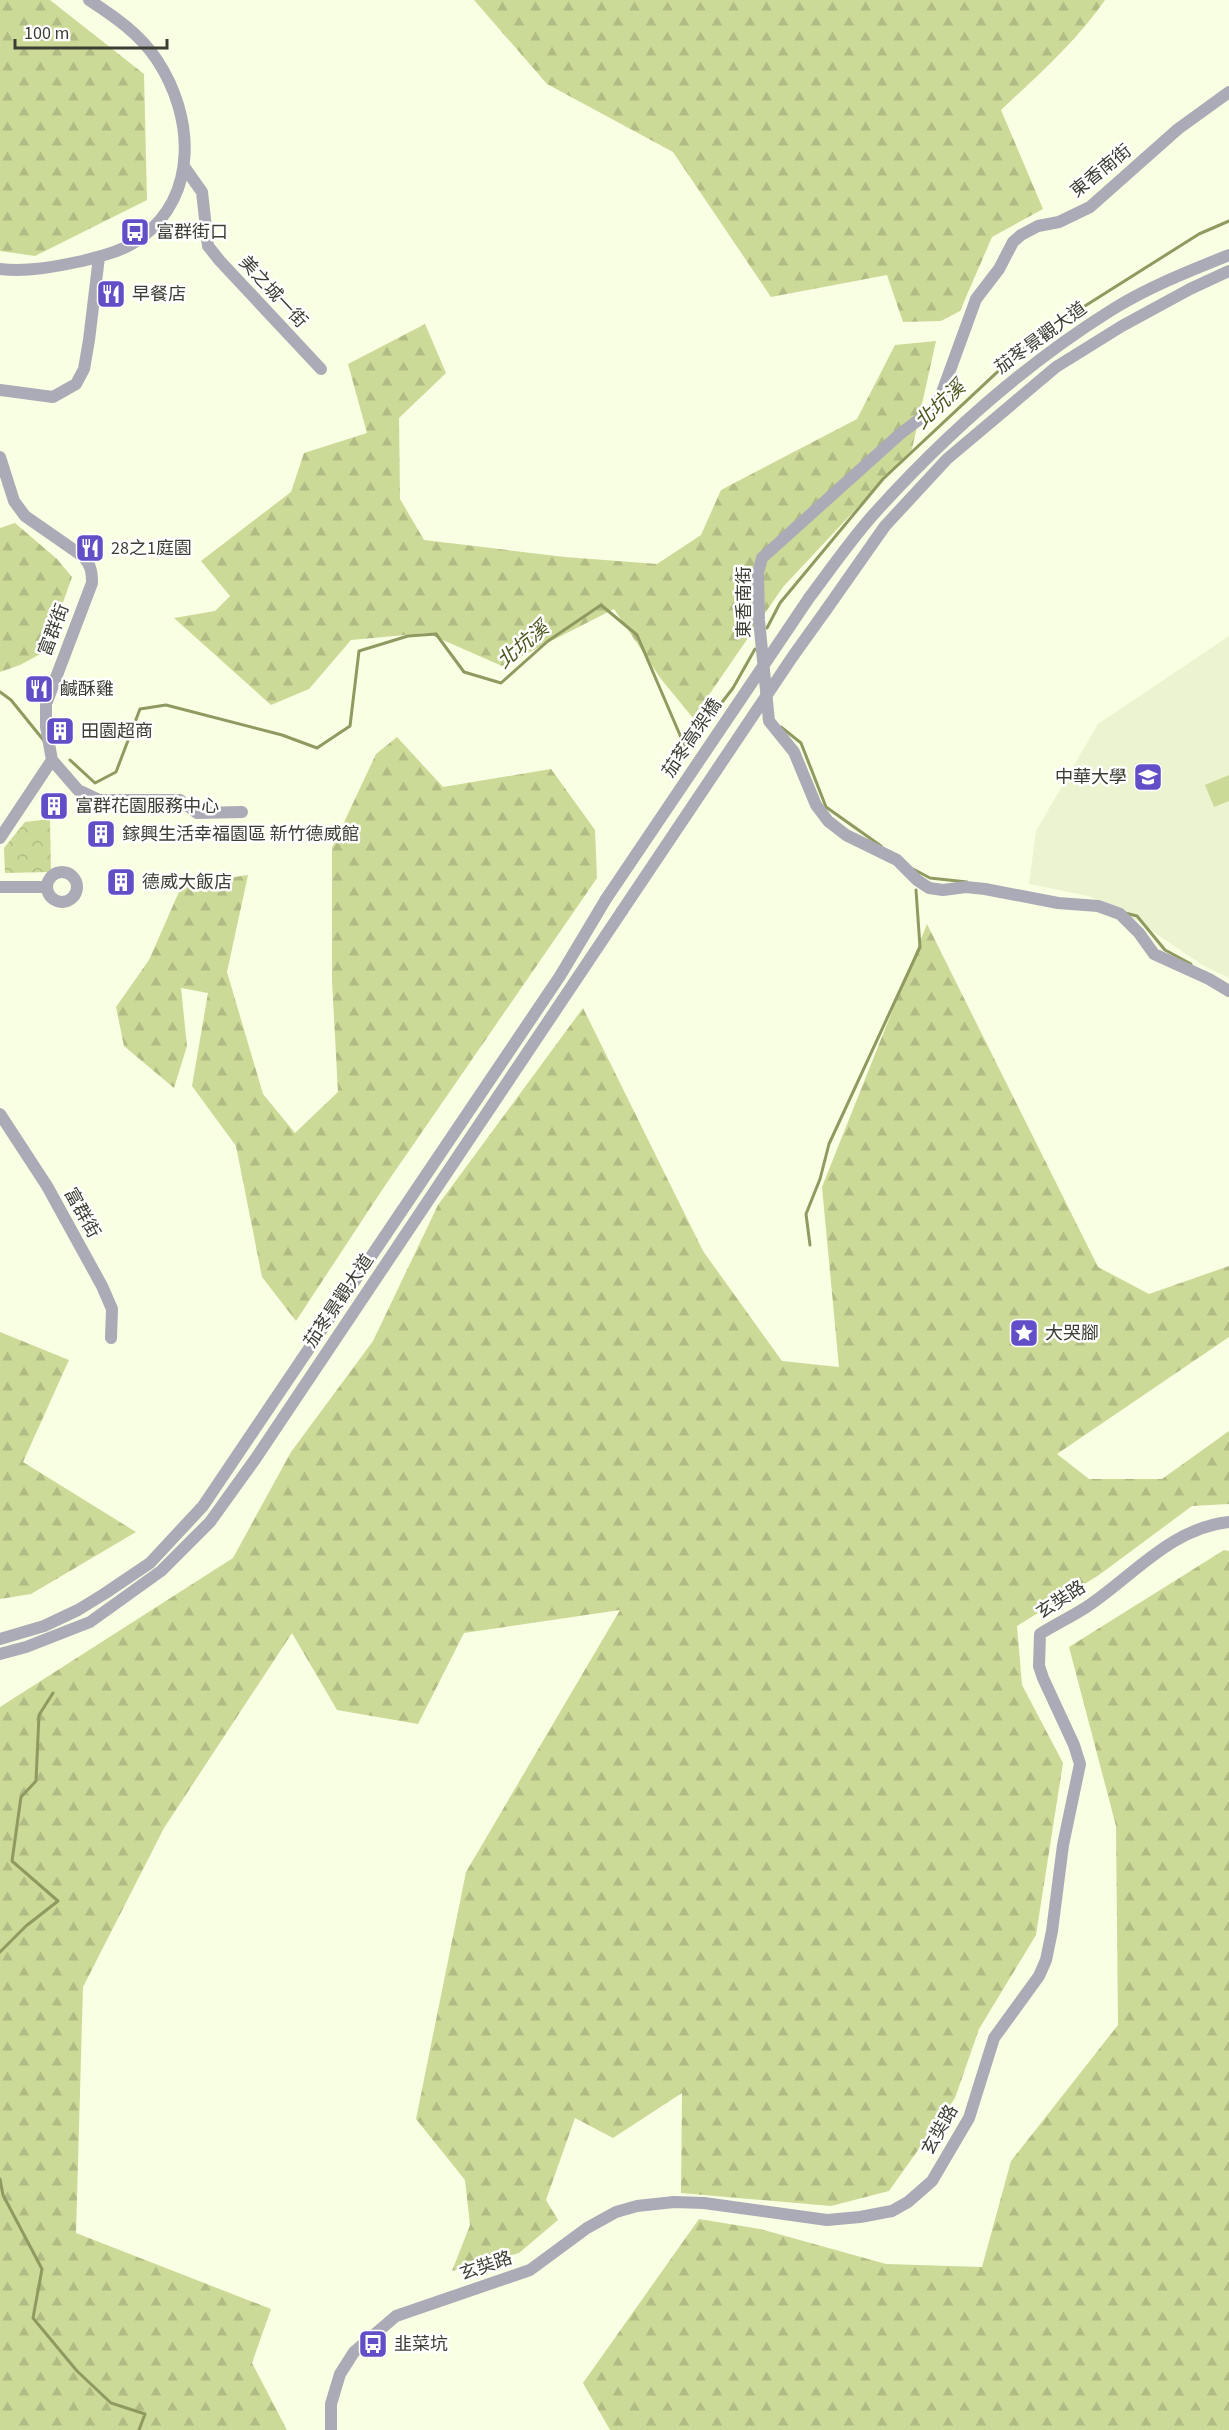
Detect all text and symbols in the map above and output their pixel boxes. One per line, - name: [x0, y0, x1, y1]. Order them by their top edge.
- scale bar: [15, 12, 166, 50]
- text: 100 m: [24, 21, 69, 46]
- street label: 東香南街: [1065, 139, 1137, 203]
- bus stop icon: 富群街口: [119, 216, 151, 248]
- place label: 富群街口: [156, 220, 228, 245]
- street label: 美之城一街: [233, 251, 313, 333]
- restaurant icon: 早餐店: [95, 278, 127, 310]
- place label: 早餐店: [132, 282, 186, 307]
- street label: 茄苳景觀大道: [990, 296, 1092, 380]
- water label: 北坑溪: [909, 372, 974, 436]
- restaurant icon: 28之1庭園: [74, 532, 106, 564]
- place label: 28之1庭園: [111, 536, 192, 561]
- street label: 東香南街: [732, 566, 757, 638]
- street label: 富群街: [33, 600, 75, 660]
- water label: 北坑溪: [491, 613, 557, 675]
- restaurant icon: 鹹酥雞: [23, 673, 55, 705]
- place label: 鹹酥雞: [60, 677, 114, 702]
- street label: 茄苳高架橋: [656, 694, 728, 782]
- building icon: 田園超商: [44, 715, 76, 747]
- place label: 田園超商: [81, 719, 153, 744]
- school or university icon: 中華大學: [1132, 761, 1164, 793]
- place label: 中華大學: [1055, 765, 1127, 790]
- building icon: 富群花園服務中心: [38, 790, 70, 822]
- place label: 富群花園服務中心: [75, 794, 219, 819]
- building icon: 鎵興生活幸福園區 新竹德威館: [85, 818, 117, 850]
- place label: 鎵興生活幸福園區 新竹德威館: [122, 822, 360, 847]
- building icon: 德威大飯店: [105, 866, 137, 898]
- place label: 德威大飯店: [142, 870, 232, 895]
- street label: 富群街: [58, 1183, 106, 1243]
- street label: 茄苳景觀大道: [298, 1249, 380, 1353]
- place icon: 大哭腳: [1008, 1317, 1040, 1349]
- place label: 大哭腳: [1045, 1321, 1099, 1346]
- street label: 玄奘路: [1032, 1575, 1090, 1625]
- street label: 玄奘路: [916, 2100, 964, 2160]
- street label: 玄奘路: [456, 2245, 516, 2287]
- bus stop icon: 韭菜坑: [357, 2328, 389, 2360]
- place label: 韭菜坑: [394, 2332, 448, 2357]

